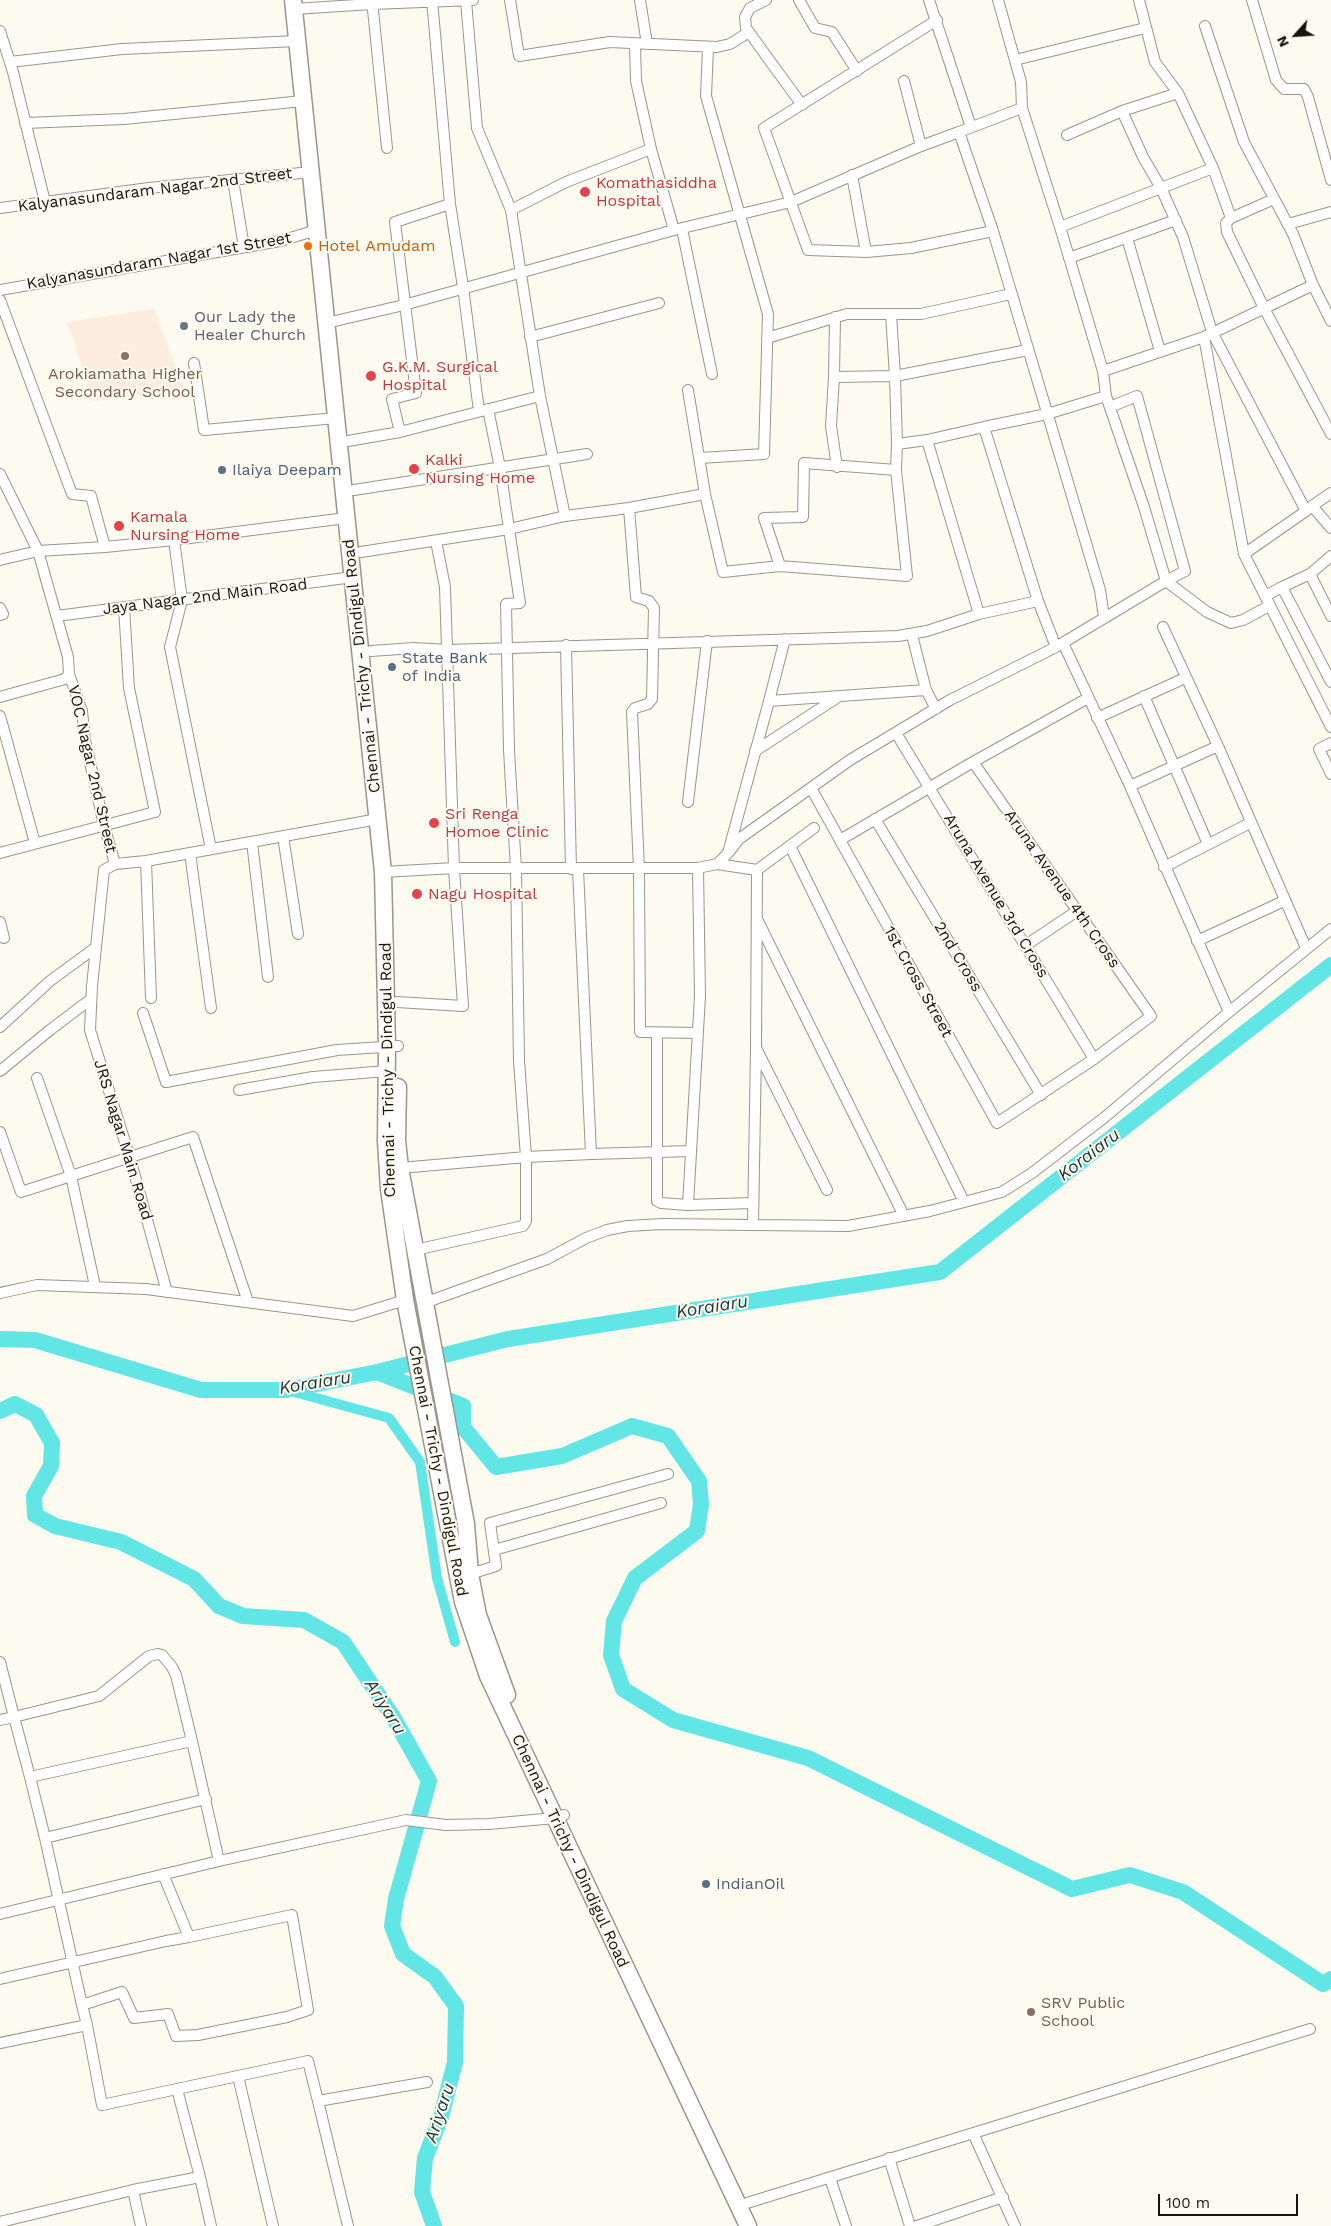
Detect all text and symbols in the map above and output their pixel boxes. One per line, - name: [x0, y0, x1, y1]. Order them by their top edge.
- north arrow: [1271, 10, 1321, 60]
- text: N: [1273, 33, 1292, 50]
- street label: Kalyanasundaram Nagar 2nd Street: [17, 164, 293, 216]
- place label: Komathasiddha Hospital: [596, 173, 717, 211]
- marker: Komathasiddha Hospital: [578, 185, 592, 199]
- street label: Kalyanasundaram Nagar 1st Street: [25, 228, 293, 294]
- place label: Hotel Amudam: [318, 236, 435, 256]
- marker: Hotel Amudam: [302, 240, 314, 252]
- place label: Our Lady the Healer Church: [194, 307, 306, 345]
- marker: Our Lady the Healer Church: [178, 320, 190, 332]
- marker: Arokiamatha Higher Secondary School: [119, 350, 131, 362]
- place label: G.K.M. Surgical Hospital: [382, 357, 498, 395]
- place label: Arokiamatha Higher Secondary School: [48, 364, 202, 402]
- marker: G.K.M. Surgical Hospital: [364, 369, 378, 383]
- place label: Kalki Nursing Home: [425, 450, 535, 488]
- place label: Ilaiya Deepam: [232, 460, 342, 480]
- marker: Kalki Nursing Home: [407, 462, 421, 476]
- marker: Ilaiya Deepam: [216, 464, 228, 476]
- place label: Kamala Nursing Home: [130, 507, 240, 545]
- marker: Kamala Nursing Home: [112, 519, 126, 533]
- street label: Chennai - Trichy - Dindigul Road: [339, 538, 385, 794]
- street label: Jaya Nagar 2nd Main Road: [102, 575, 308, 619]
- place label: State Bank of India: [402, 648, 488, 686]
- marker: State Bank of India: [386, 661, 398, 673]
- street label: VOC Nagar 2nd Street: [63, 683, 121, 855]
- place label: Sri Renga Homoe Clinic: [445, 804, 549, 842]
- street label: Aruna Avenue 4th Cross: [1000, 806, 1124, 972]
- street label: Aruna Avenue 3rd Cross: [939, 810, 1053, 982]
- marker: Sri Renga Homoe Clinic: [427, 816, 441, 830]
- place label: Nagu Hospital: [428, 884, 537, 904]
- marker: Nagu Hospital: [410, 887, 424, 901]
- street label: 2nd Cross: [930, 918, 986, 996]
- street label: 1st Cross Street: [880, 923, 956, 1041]
- street label: Chennai - Trichy - Dindigul Road: [376, 942, 400, 1198]
- street label: JRS Nagar Main Road: [89, 1057, 157, 1223]
- water label: Koraiaru: [1054, 1124, 1124, 1186]
- water label: Koraiaru: [674, 1291, 750, 1323]
- street label: Chennai - Trichy - Dindigul Road: [404, 1344, 472, 1598]
- water label: Koraiaru: [277, 1367, 353, 1399]
- water label: Ariyaru: [360, 1675, 410, 1739]
- street label: Chennai - Trichy - Dindigul Road: [507, 1731, 633, 1971]
- place label: IndianOil: [716, 1874, 785, 1894]
- marker: IndianOil: [700, 1878, 712, 1890]
- place label: SRV Public School: [1041, 1993, 1125, 2031]
- marker: SRV Public School: [1025, 2006, 1037, 2018]
- water label: Ariyaru: [420, 2080, 460, 2146]
- scale bar: [1161, 2184, 1301, 2216]
- text: 100 m: [1166, 2194, 1210, 2212]

